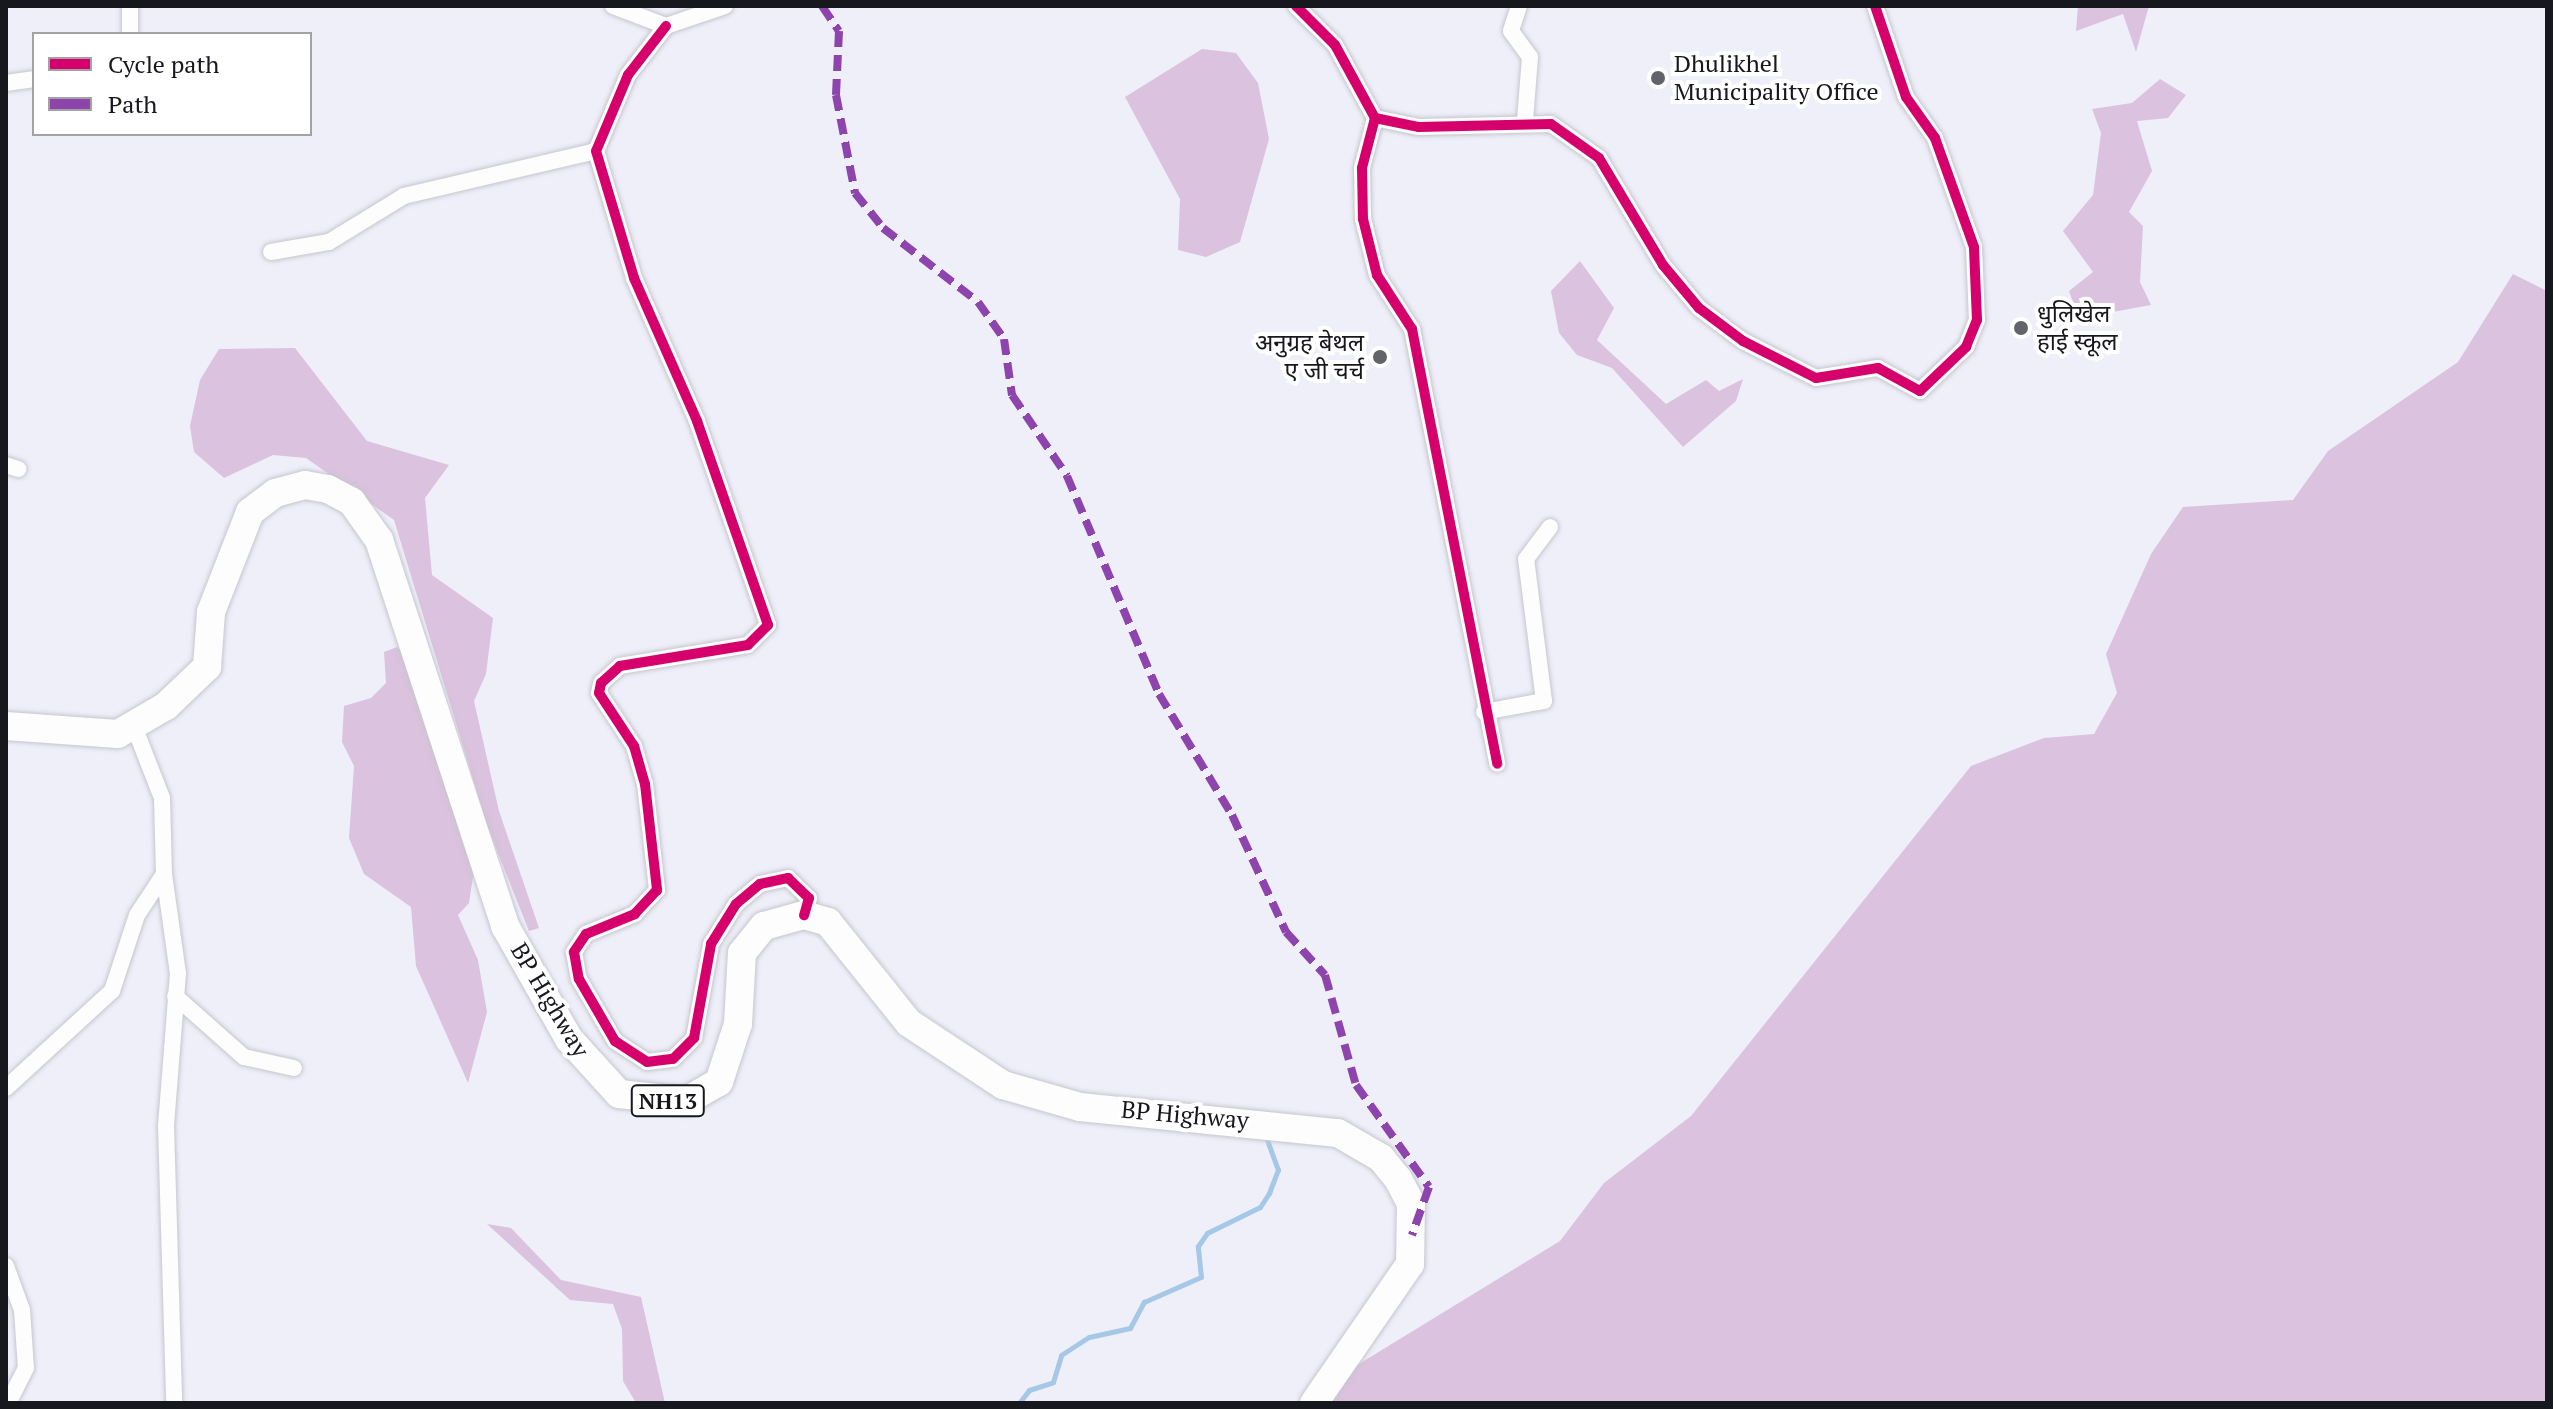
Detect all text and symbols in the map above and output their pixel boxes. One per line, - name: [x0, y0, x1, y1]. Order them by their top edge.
- legend: [32, 32, 312, 136]
- text: Cycle path: [108, 48, 219, 80]
- place label: Dhulikhel Municipality Office: [1674, 50, 1879, 106]
- marker: Dhulikhel Municipality Office: [1649, 69, 1667, 87]
- text: Path: [108, 88, 157, 120]
- place label: धुलिखेल हाई स्कूल: [2037, 300, 2118, 356]
- marker: धुलिखेल हाई स्कूल: [2012, 319, 2030, 337]
- place label: अनुग्रह बेथल ए जी चर्च: [1255, 329, 1364, 385]
- marker: अनुग्रह बेथल ए जी चर्च: [1371, 348, 1389, 366]
- street label: BP Highway: [505, 938, 595, 1062]
- road number: NH13: [630, 1083, 706, 1119]
- street label: BP Highway: [1120, 1095, 1250, 1135]

